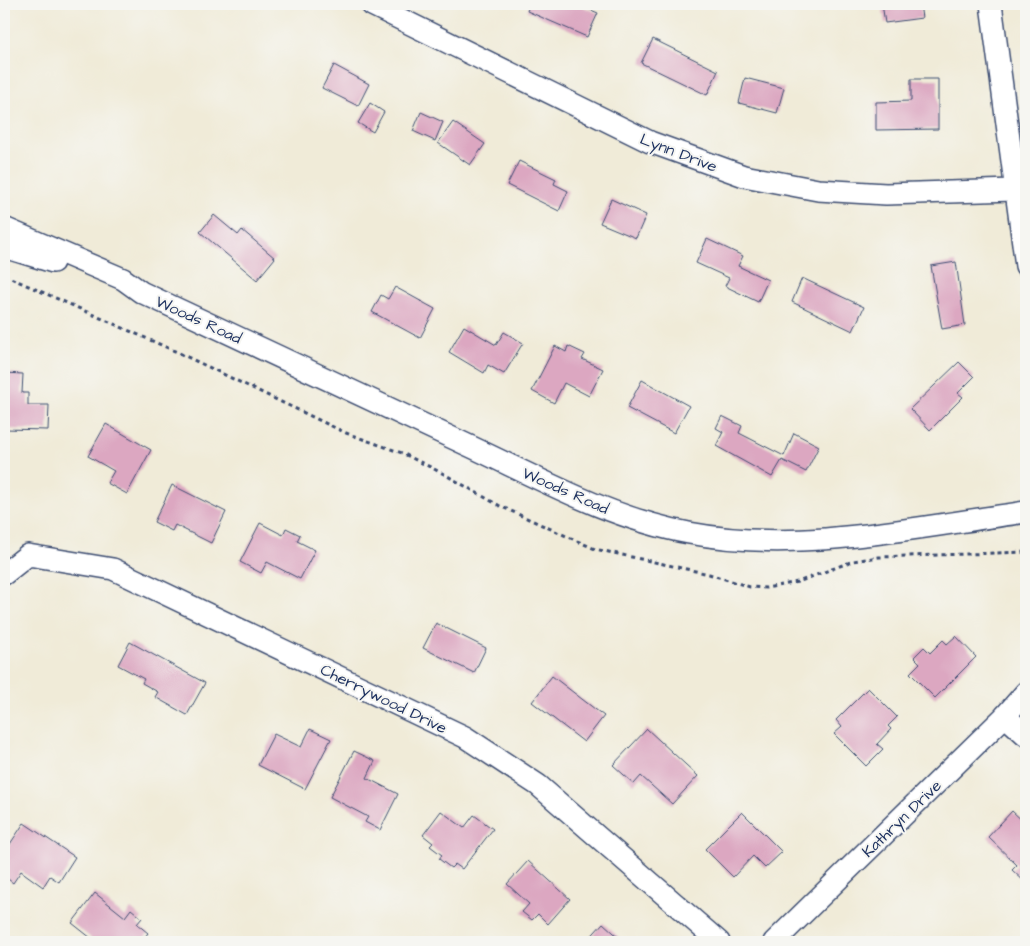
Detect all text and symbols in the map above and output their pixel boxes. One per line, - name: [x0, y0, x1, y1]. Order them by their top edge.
- street label: Lynn Drive: [637, 128, 721, 179]
- street label: Woods Road: [152, 290, 245, 349]
- street label: Woods Road: [519, 462, 612, 520]
- street label: Cherrywood Drive: [316, 659, 451, 740]
- street label: Kathryn Drive: [857, 775, 947, 863]

